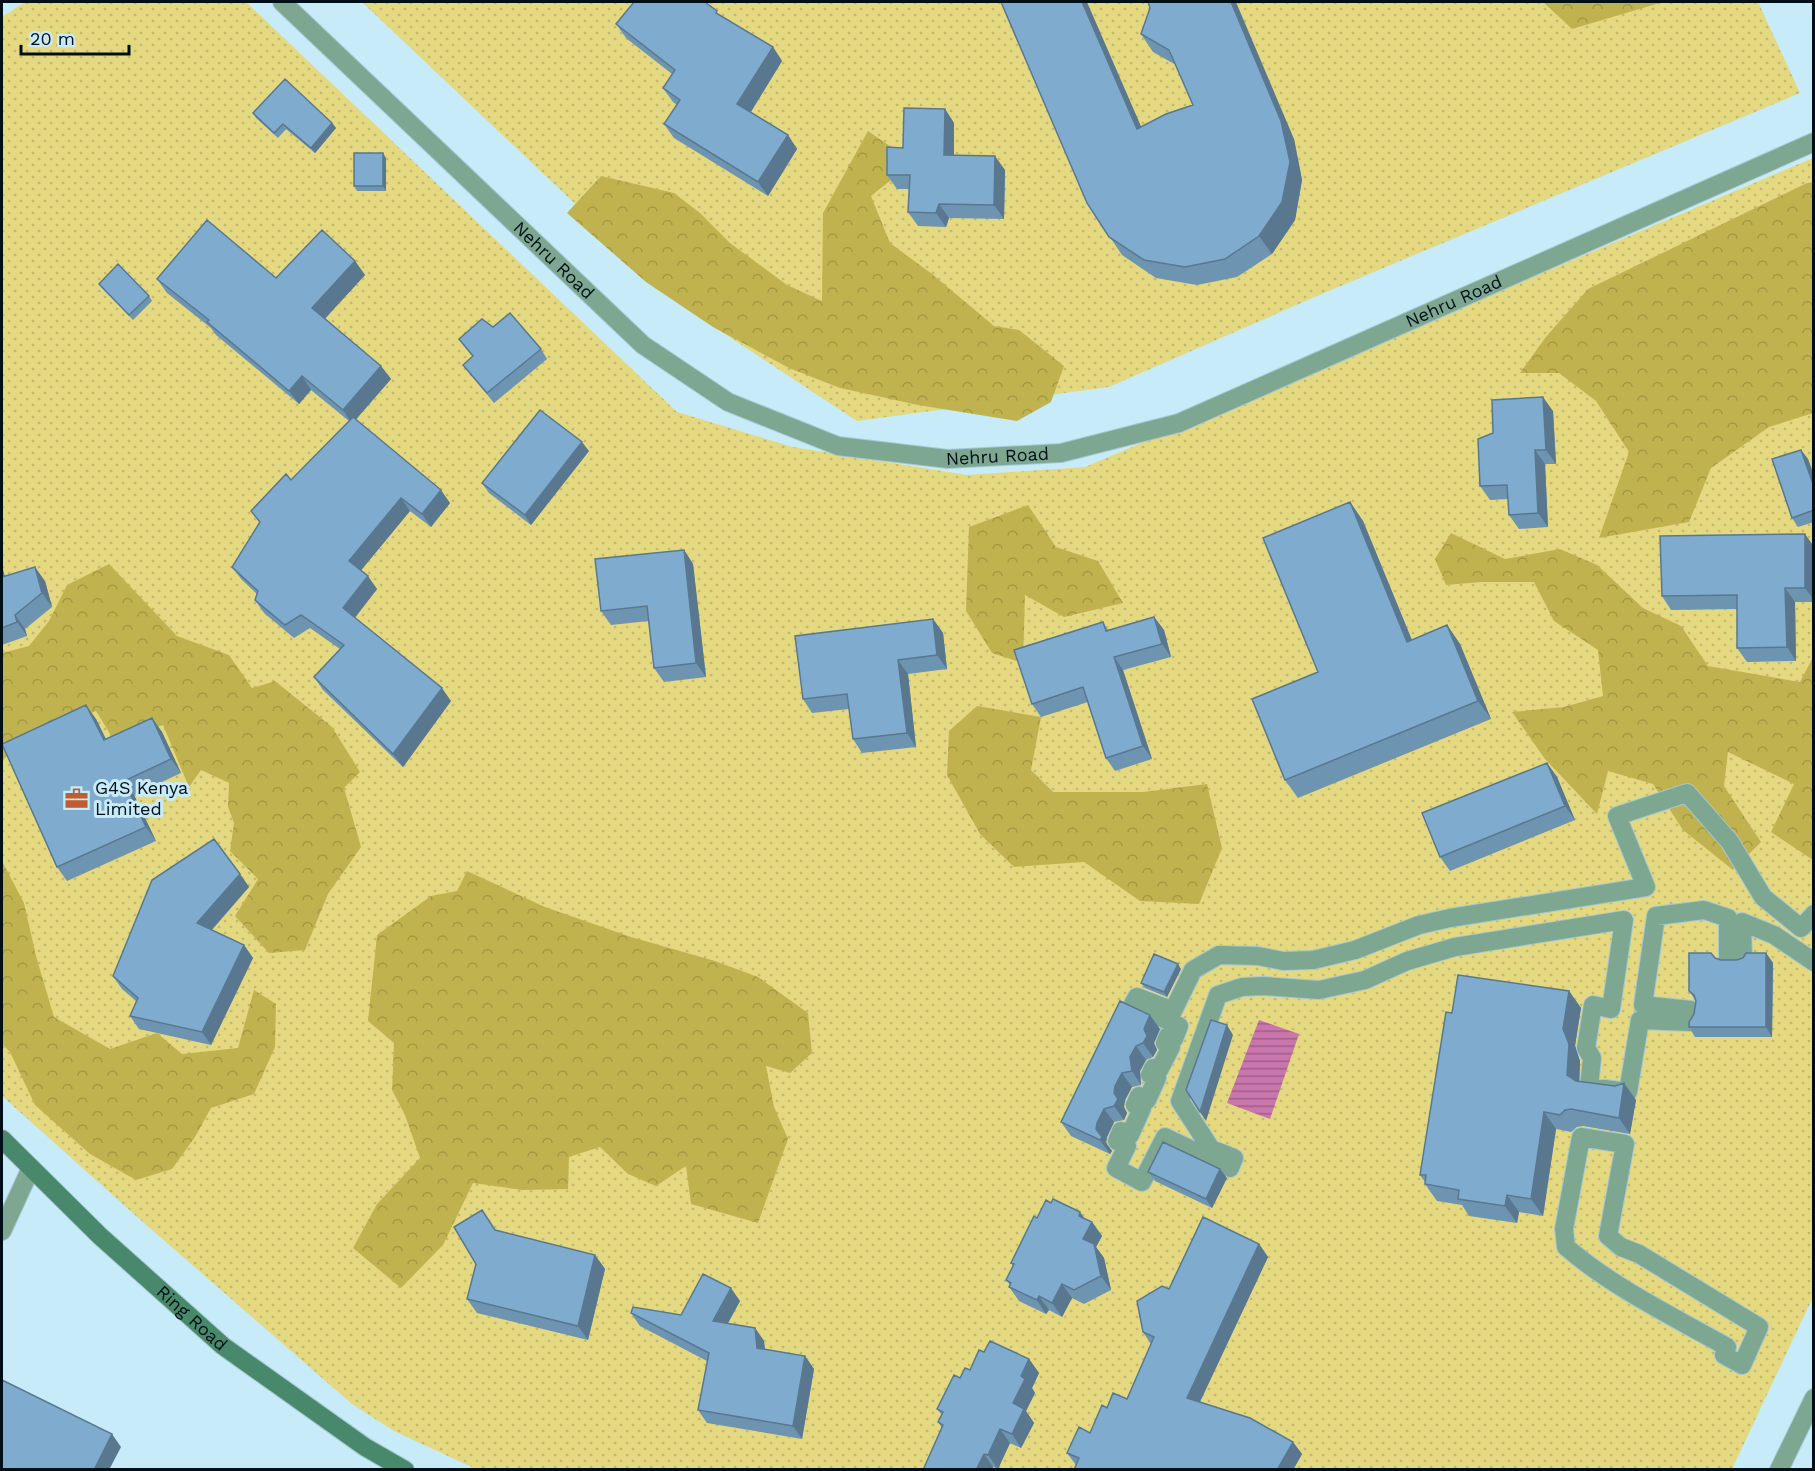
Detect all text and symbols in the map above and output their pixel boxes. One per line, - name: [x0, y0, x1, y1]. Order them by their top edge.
- scale bar: [21, 18, 129, 56]
- text: 20 m: [30, 28, 75, 49]
- street label: Nehru Road: [510, 217, 599, 303]
- street label: Nehru Road: [1402, 270, 1505, 331]
- street label: Nehru Road: [945, 443, 1049, 469]
- place label: G4S Kenya Limited: [95, 777, 188, 819]
- office icon: G4S Kenya Limited: [64, 785, 90, 811]
- street label: Ring Road: [152, 1281, 232, 1355]

